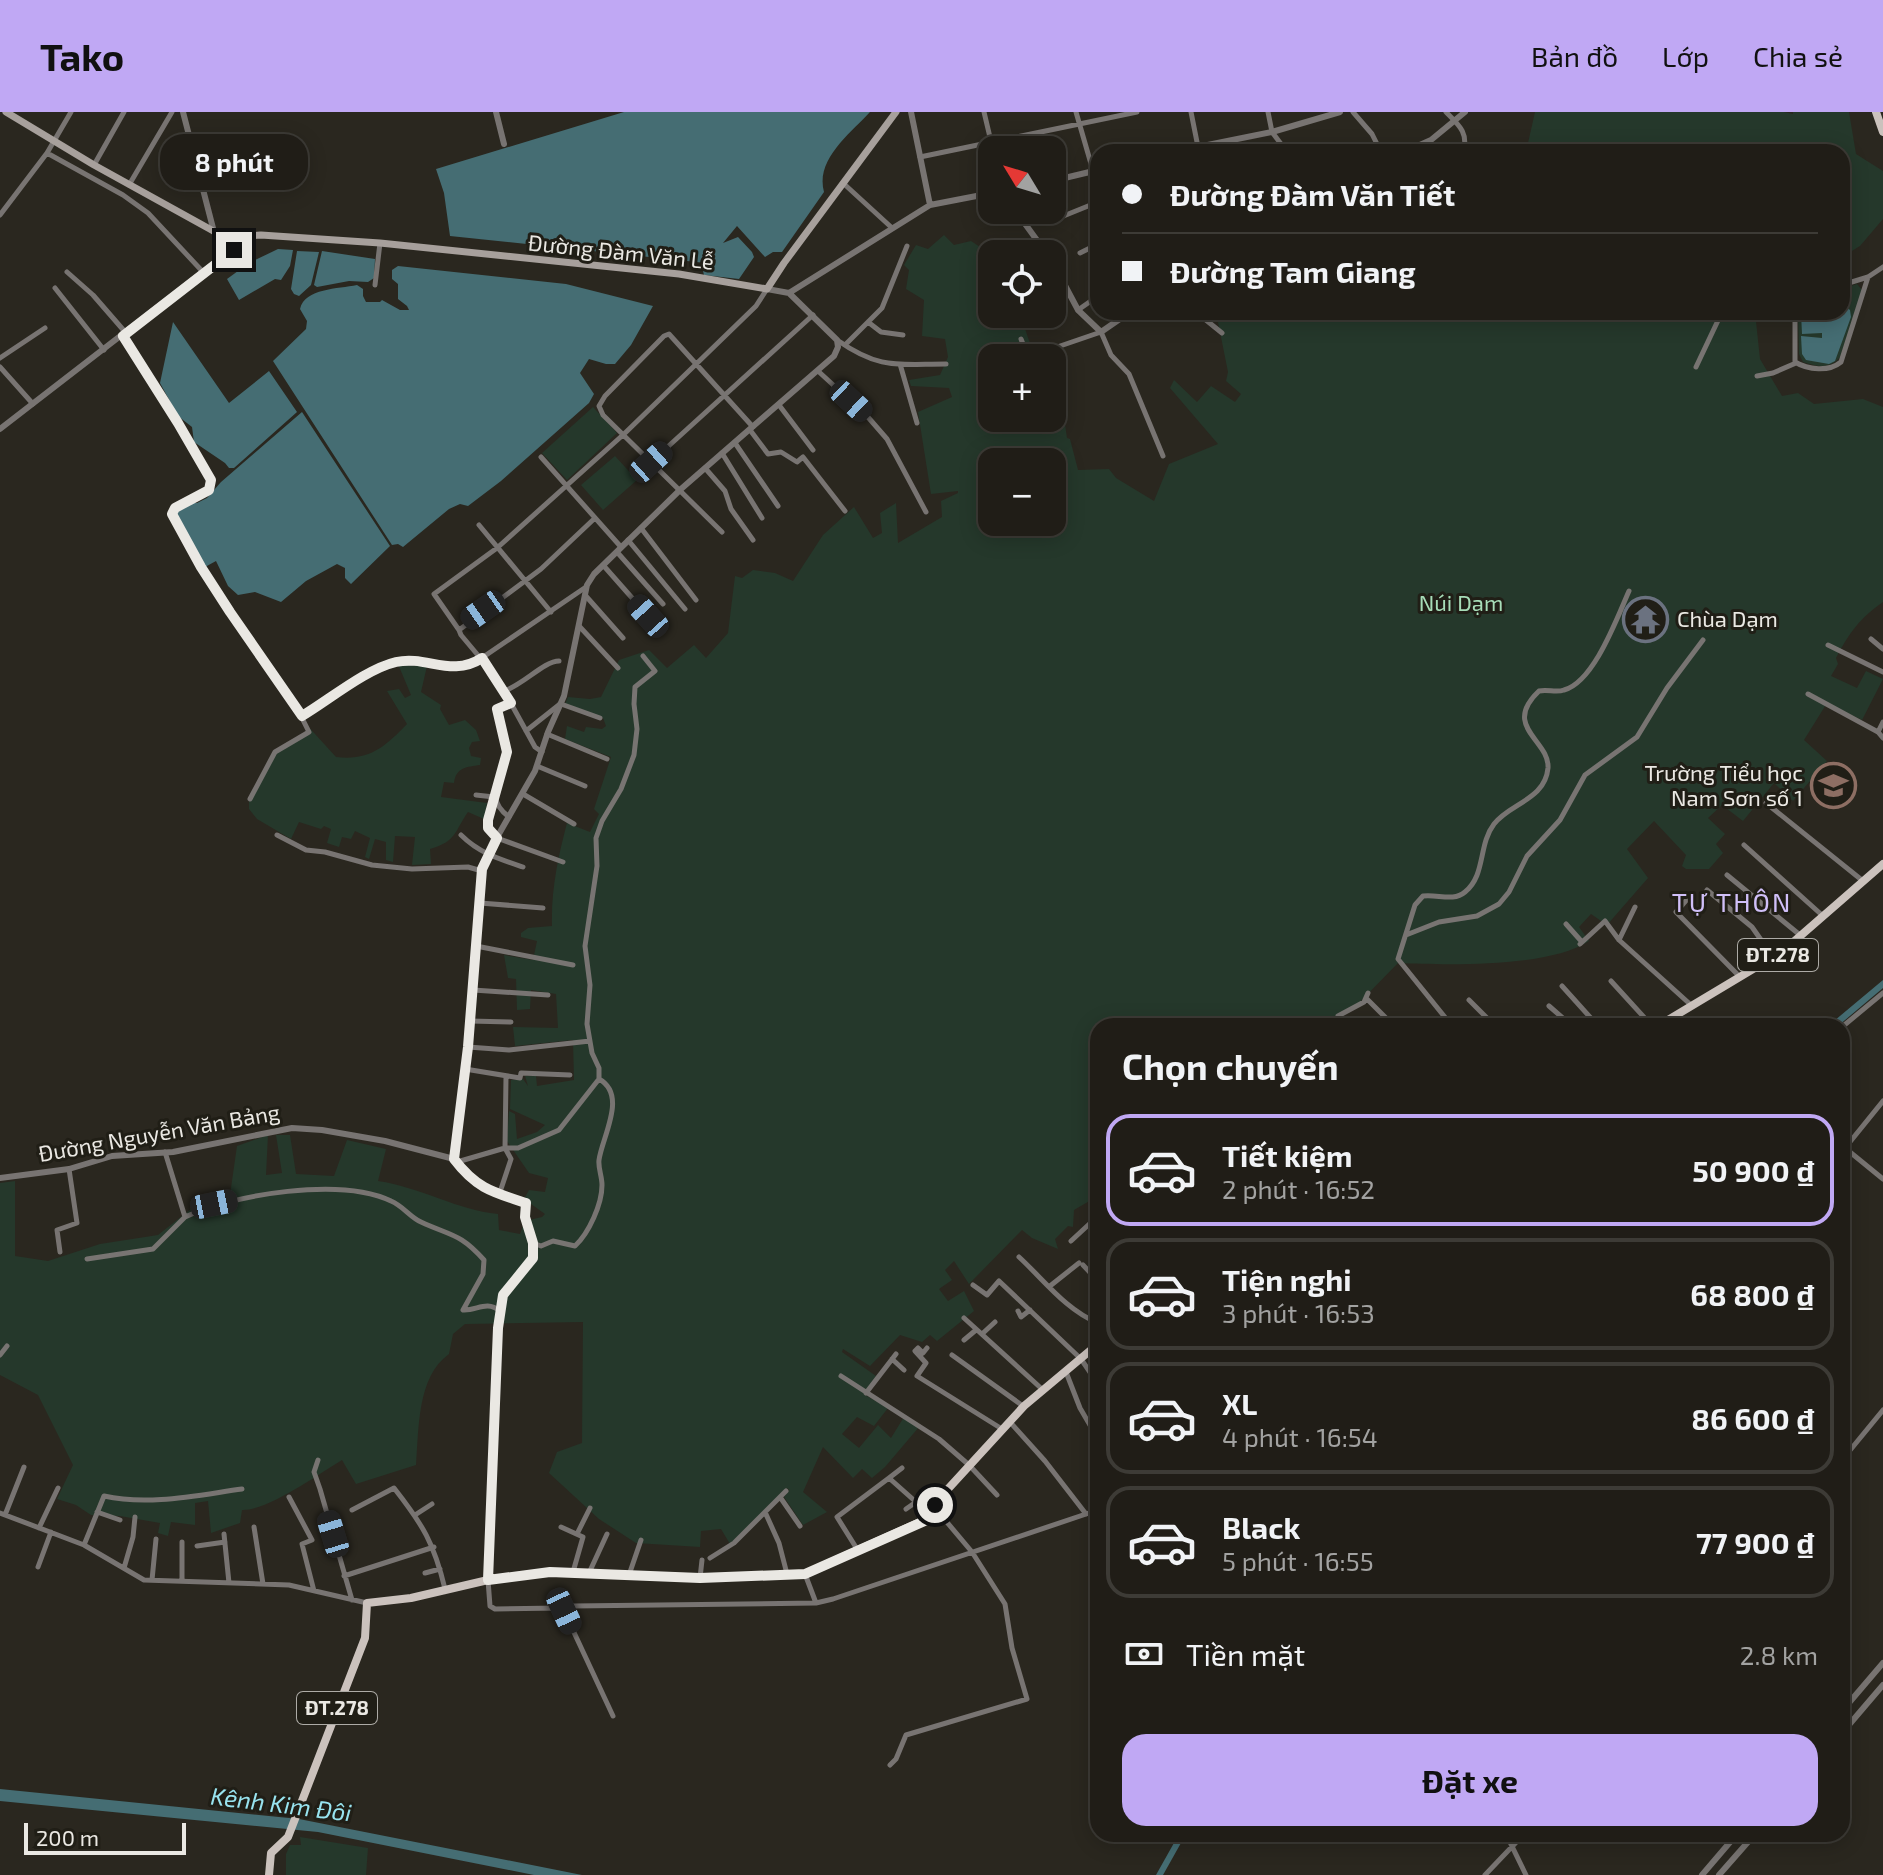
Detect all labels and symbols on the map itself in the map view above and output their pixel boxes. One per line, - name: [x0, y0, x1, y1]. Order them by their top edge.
- callout: 8 phút: [160, 134, 308, 190]
- north arrow: [978, 136, 1066, 224]
- street label: Đường Đàm Văn Lễ: [527, 228, 715, 274]
- route end: [216, 232, 252, 268]
- car: [825, 376, 877, 426]
- car: [625, 437, 677, 487]
- car: [456, 586, 510, 634]
- park label: Núi Dạm: [1419, 589, 1503, 615]
- car: [623, 590, 673, 642]
- temple icon: Chùa Dạm: [1622, 595, 1670, 643]
- place label: Chùa Dạm: [1677, 605, 1778, 631]
- place label: Trường Tiểu học Nam Sơn số 1: [1645, 759, 1803, 810]
- school or university icon: Trường Tiểu học Nam Sơn số 1: [1810, 762, 1858, 810]
- district label: TỰ THÔN: [1672, 886, 1792, 917]
- road number: ĐT.278: [1738, 939, 1818, 971]
- street label: Đường Nguyễn Văn Bảng: [36, 1098, 282, 1166]
- car: [188, 1188, 240, 1220]
- route start: [917, 1487, 953, 1523]
- car: [315, 1508, 351, 1560]
- car: [543, 1584, 585, 1638]
- road number: ĐT.278: [297, 1692, 377, 1724]
- water label: Kênh Kim Đôi: [209, 1780, 353, 1827]
- scale bar: [24, 1819, 186, 1855]

